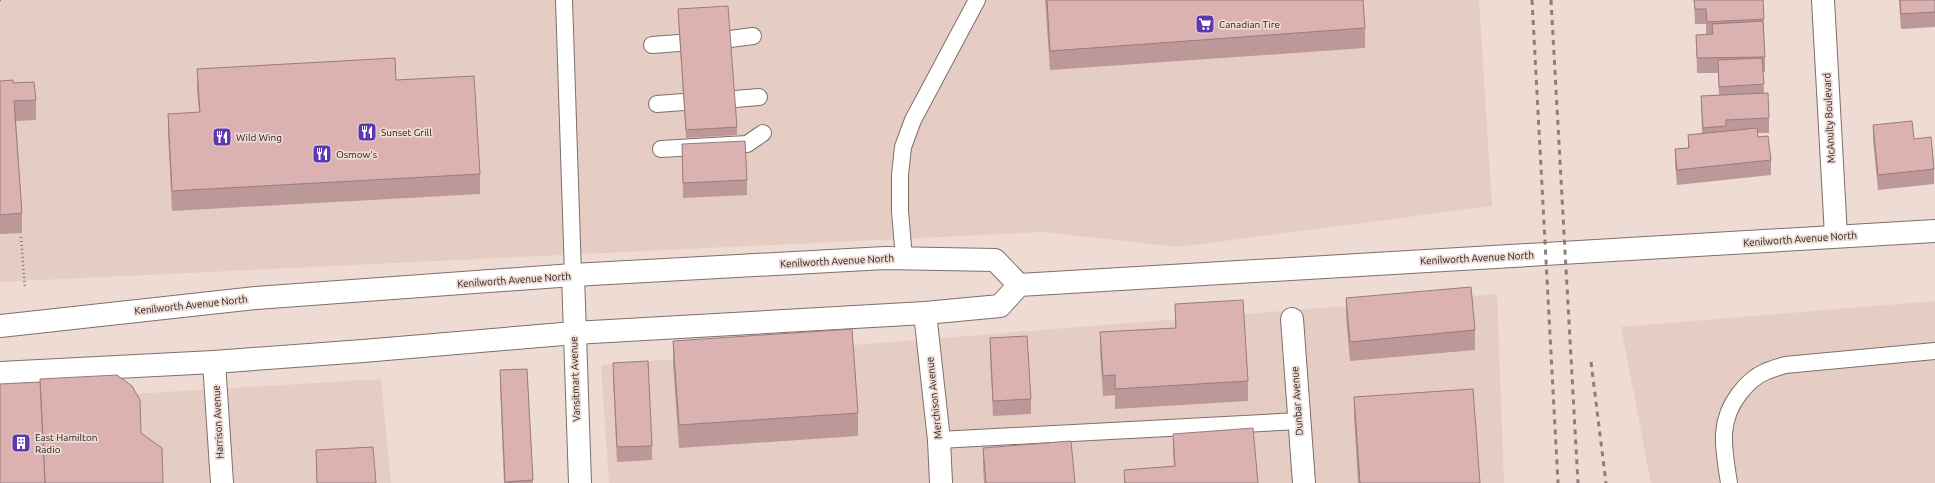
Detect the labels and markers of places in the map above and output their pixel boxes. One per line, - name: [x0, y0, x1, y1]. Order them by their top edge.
- supermarket icon: Canadian Tire: [1194, 13, 1216, 35]
- place label: Canadian Tire: [1219, 19, 1280, 30]
- restaurant icon: Sunset Grill: [356, 121, 378, 143]
- restaurant icon: Wild Wing: [211, 126, 233, 148]
- place label: Sunset Grill: [381, 127, 432, 138]
- place label: Wild Wing: [236, 132, 282, 143]
- restaurant icon: Osmow's: [311, 143, 333, 165]
- place label: Osmow's: [336, 149, 377, 160]
- building icon: East Hamilton Radio: [10, 432, 32, 454]
- place label: East Hamilton Radio: [35, 432, 98, 455]

